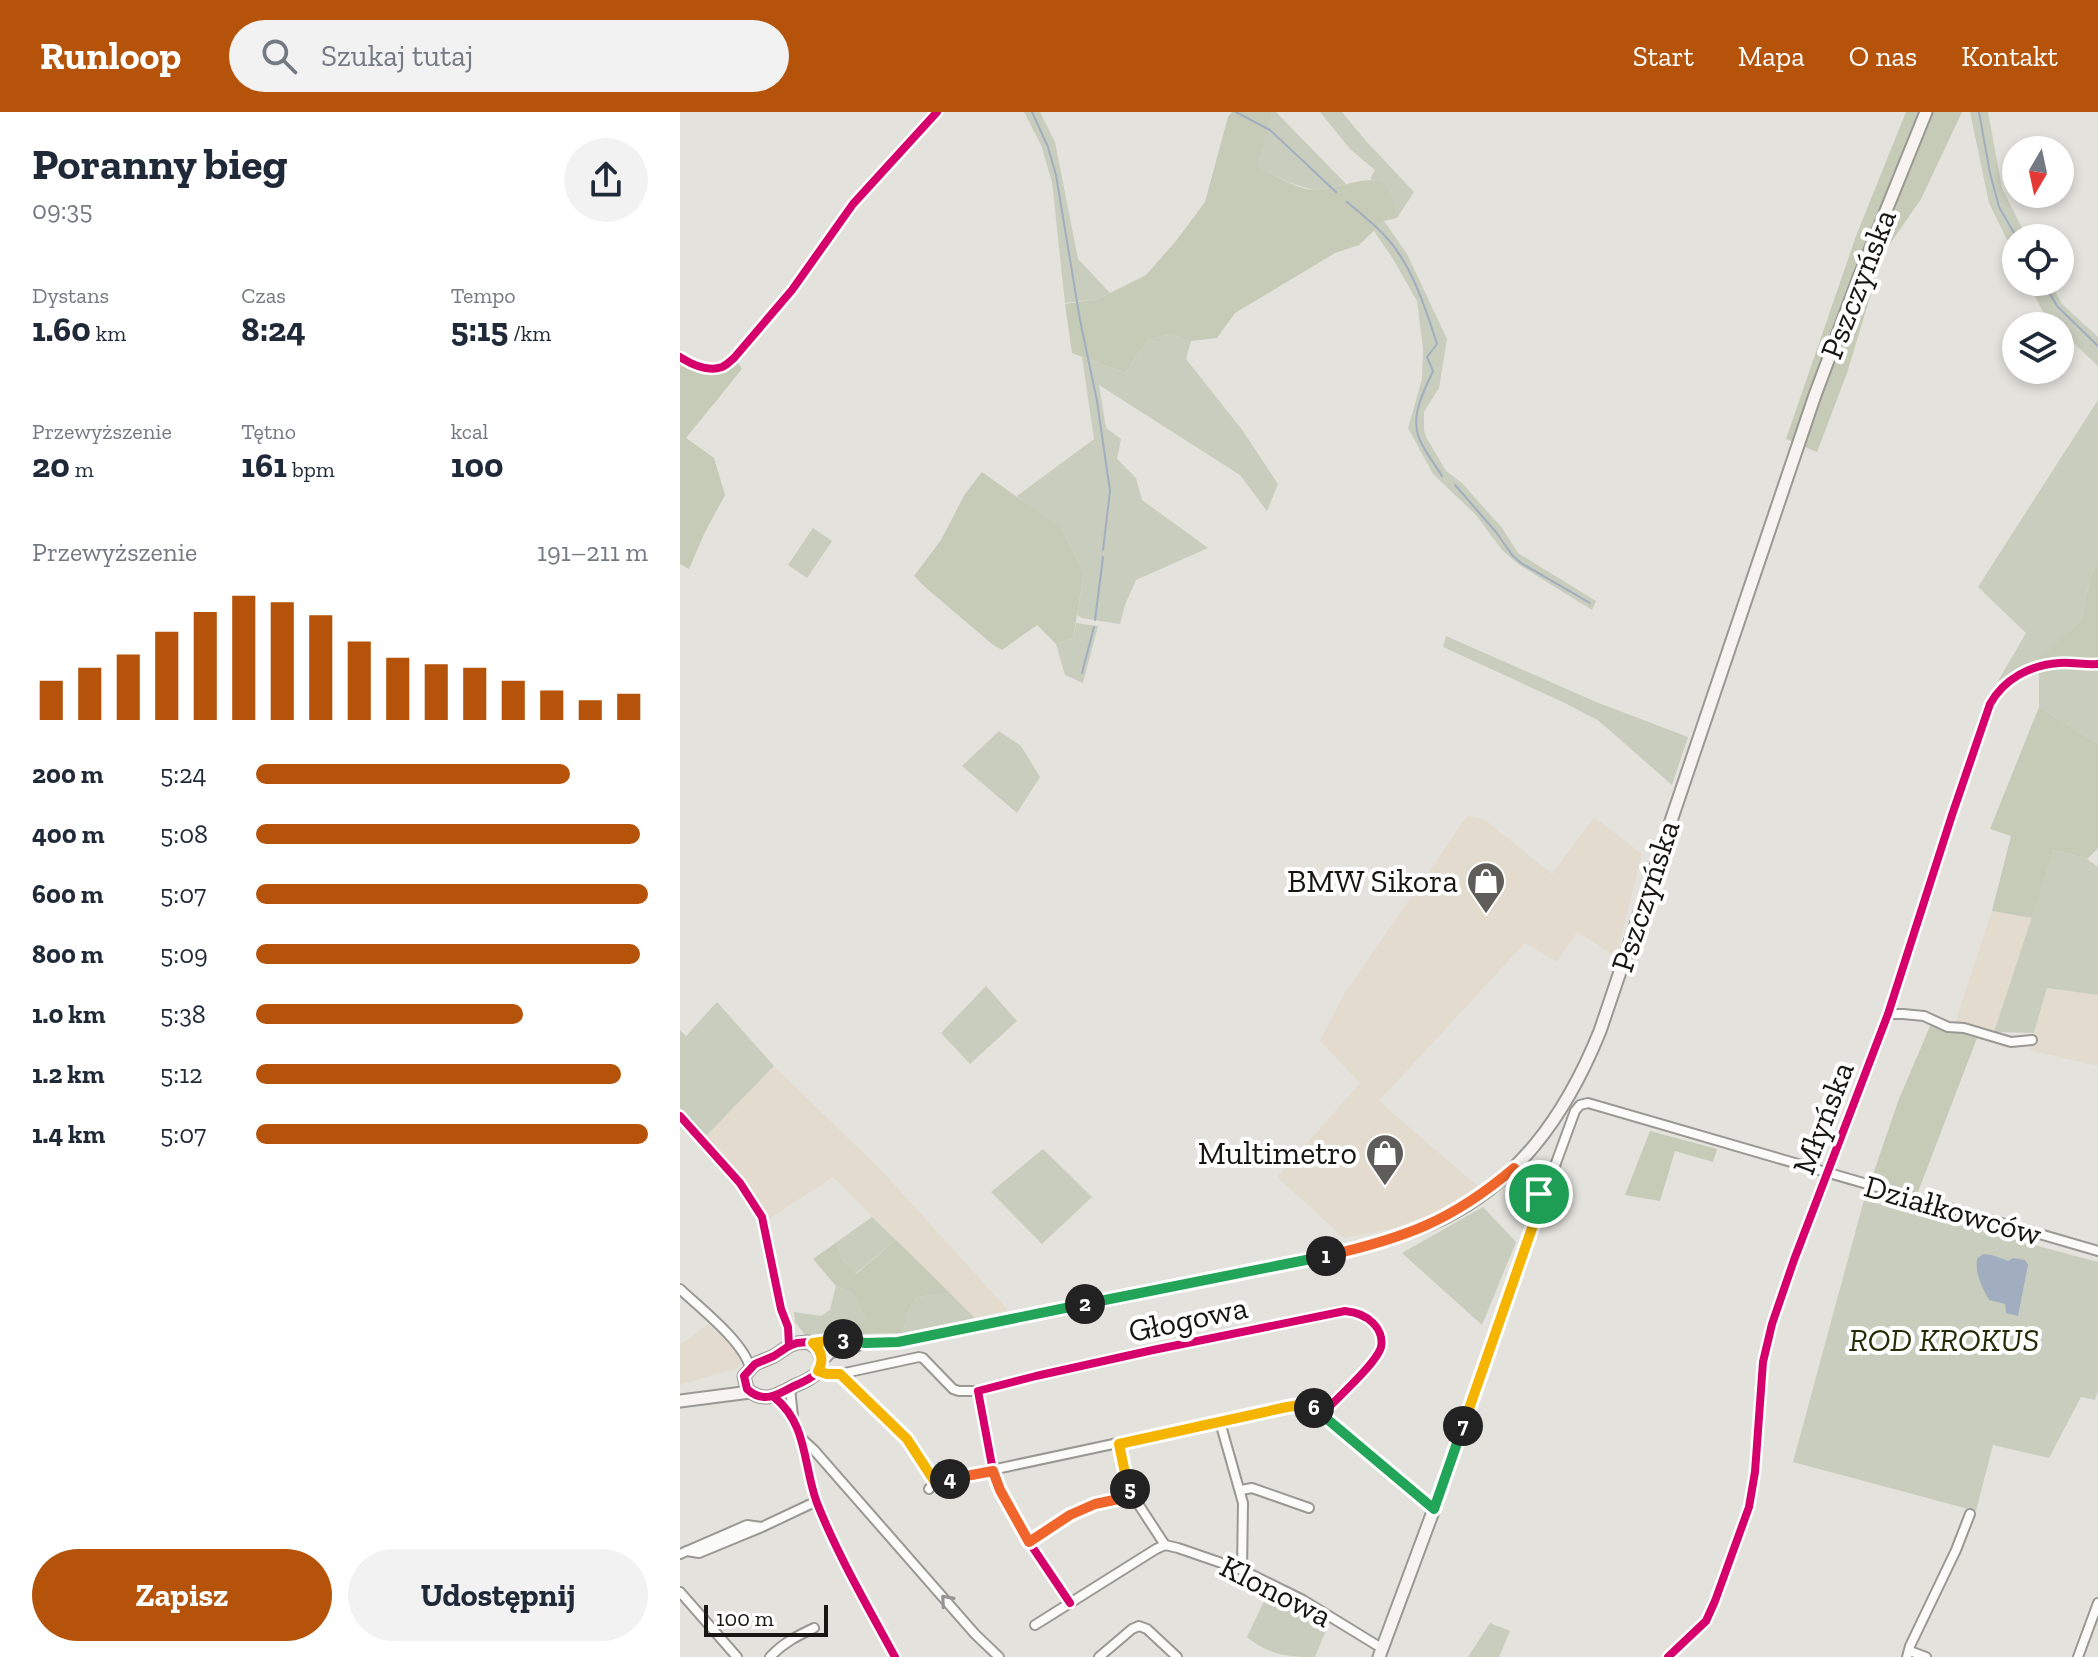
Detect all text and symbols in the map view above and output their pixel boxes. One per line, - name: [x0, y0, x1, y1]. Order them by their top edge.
- search box: [229, 20, 789, 92]
- text: Runloop: [40, 33, 181, 79]
- icon: search: [257, 34, 301, 78]
- text: Szukaj tutaj: [321, 38, 473, 74]
- text: Start: [1633, 40, 1694, 73]
- text: Mapa: [1738, 40, 1805, 73]
- text: O nas: [1849, 40, 1917, 73]
- text: Kontakt: [1961, 40, 2058, 73]
- north arrow: [2002, 136, 2074, 208]
- map controls: [2002, 136, 2074, 384]
- text: Poranny bieg: [32, 137, 288, 190]
- button: share: [564, 138, 648, 222]
- text: 09:35: [32, 194, 93, 226]
- street label: Pszczyńska: [1812, 204, 1904, 364]
- button: locate: [2002, 224, 2074, 296]
- text: Dystans: [32, 282, 109, 309]
- text: Czas: [241, 282, 286, 309]
- text: Tempo: [451, 282, 516, 309]
- text: 1.60: [32, 309, 91, 350]
- text: 8:24: [241, 309, 306, 350]
- text: 5:15: [451, 309, 508, 350]
- button: layers: [2002, 312, 2074, 384]
- text: km: [91, 320, 126, 347]
- text: /km: [508, 320, 551, 347]
- text: Przewyższenie: [32, 418, 172, 445]
- text: Tętno: [241, 418, 296, 445]
- text: kcal: [451, 418, 488, 445]
- text: 20: [32, 445, 70, 486]
- text: 161: [241, 445, 287, 486]
- text: 100: [451, 445, 504, 486]
- text: m: [70, 456, 94, 483]
- text: bpm: [287, 456, 335, 483]
- text: Przewyższenie: [32, 536, 197, 568]
- text: 191–211 m: [537, 536, 648, 568]
- text: 200 m: [32, 758, 104, 790]
- text: 5:24: [160, 758, 207, 790]
- street label: Pszczyńska: [1603, 815, 1687, 977]
- text: 400 m: [32, 818, 104, 850]
- text: 5:08: [160, 818, 208, 850]
- shop icon: BMW Sikora: [1465, 860, 1507, 915]
- place label: BMW Sikora: [1287, 862, 1458, 900]
- text: 600 m: [32, 878, 104, 910]
- text: 5:07: [160, 878, 206, 910]
- text: 800 m: [32, 938, 104, 970]
- text: 5:09: [160, 938, 208, 970]
- text: 1.0 km: [32, 998, 105, 1030]
- text: 5:38: [160, 998, 206, 1030]
- street label: Młyńska: [1784, 1056, 1862, 1180]
- text: 1.2 km: [32, 1058, 104, 1090]
- text: 5:12: [160, 1058, 203, 1090]
- text: 1.4 km: [32, 1118, 105, 1150]
- text: 5:07: [160, 1118, 206, 1150]
- shop icon: Multimetro: [1364, 1132, 1406, 1187]
- place label: Multimetro: [1198, 1134, 1357, 1172]
- pin: [1505, 1160, 1573, 1228]
- street label: Działkowców: [1860, 1167, 2046, 1254]
- icon: arrive: [1517, 1172, 1561, 1216]
- pin: 1: [1306, 1236, 1346, 1276]
- text: 1: [1322, 1242, 1330, 1269]
- pin: 2: [1065, 1284, 1105, 1324]
- street label: Głogowa: [1125, 1288, 1251, 1350]
- text: 2: [1079, 1290, 1091, 1317]
- pin: 3: [823, 1319, 863, 1359]
- park label: ROD KROKUS: [1849, 1321, 2039, 1359]
- text: 3: [837, 1325, 849, 1352]
- pin: 6: [1294, 1388, 1334, 1428]
- text: 6: [1308, 1394, 1320, 1421]
- pin: 7: [1443, 1406, 1483, 1446]
- text: 7: [1458, 1412, 1468, 1439]
- pin: 4: [930, 1459, 970, 1499]
- text: 4: [944, 1465, 956, 1492]
- pin: 5: [1110, 1469, 1150, 1509]
- text: 5: [1124, 1475, 1136, 1502]
- street label: Klonowa: [1214, 1547, 1338, 1635]
- button: Zapisz: [32, 1549, 332, 1641]
- button: Udostępnij: [348, 1549, 648, 1641]
- one-way arrow: [941, 1595, 955, 1610]
- scale bar: [704, 1601, 828, 1637]
- text: 100 m: [716, 1605, 774, 1632]

